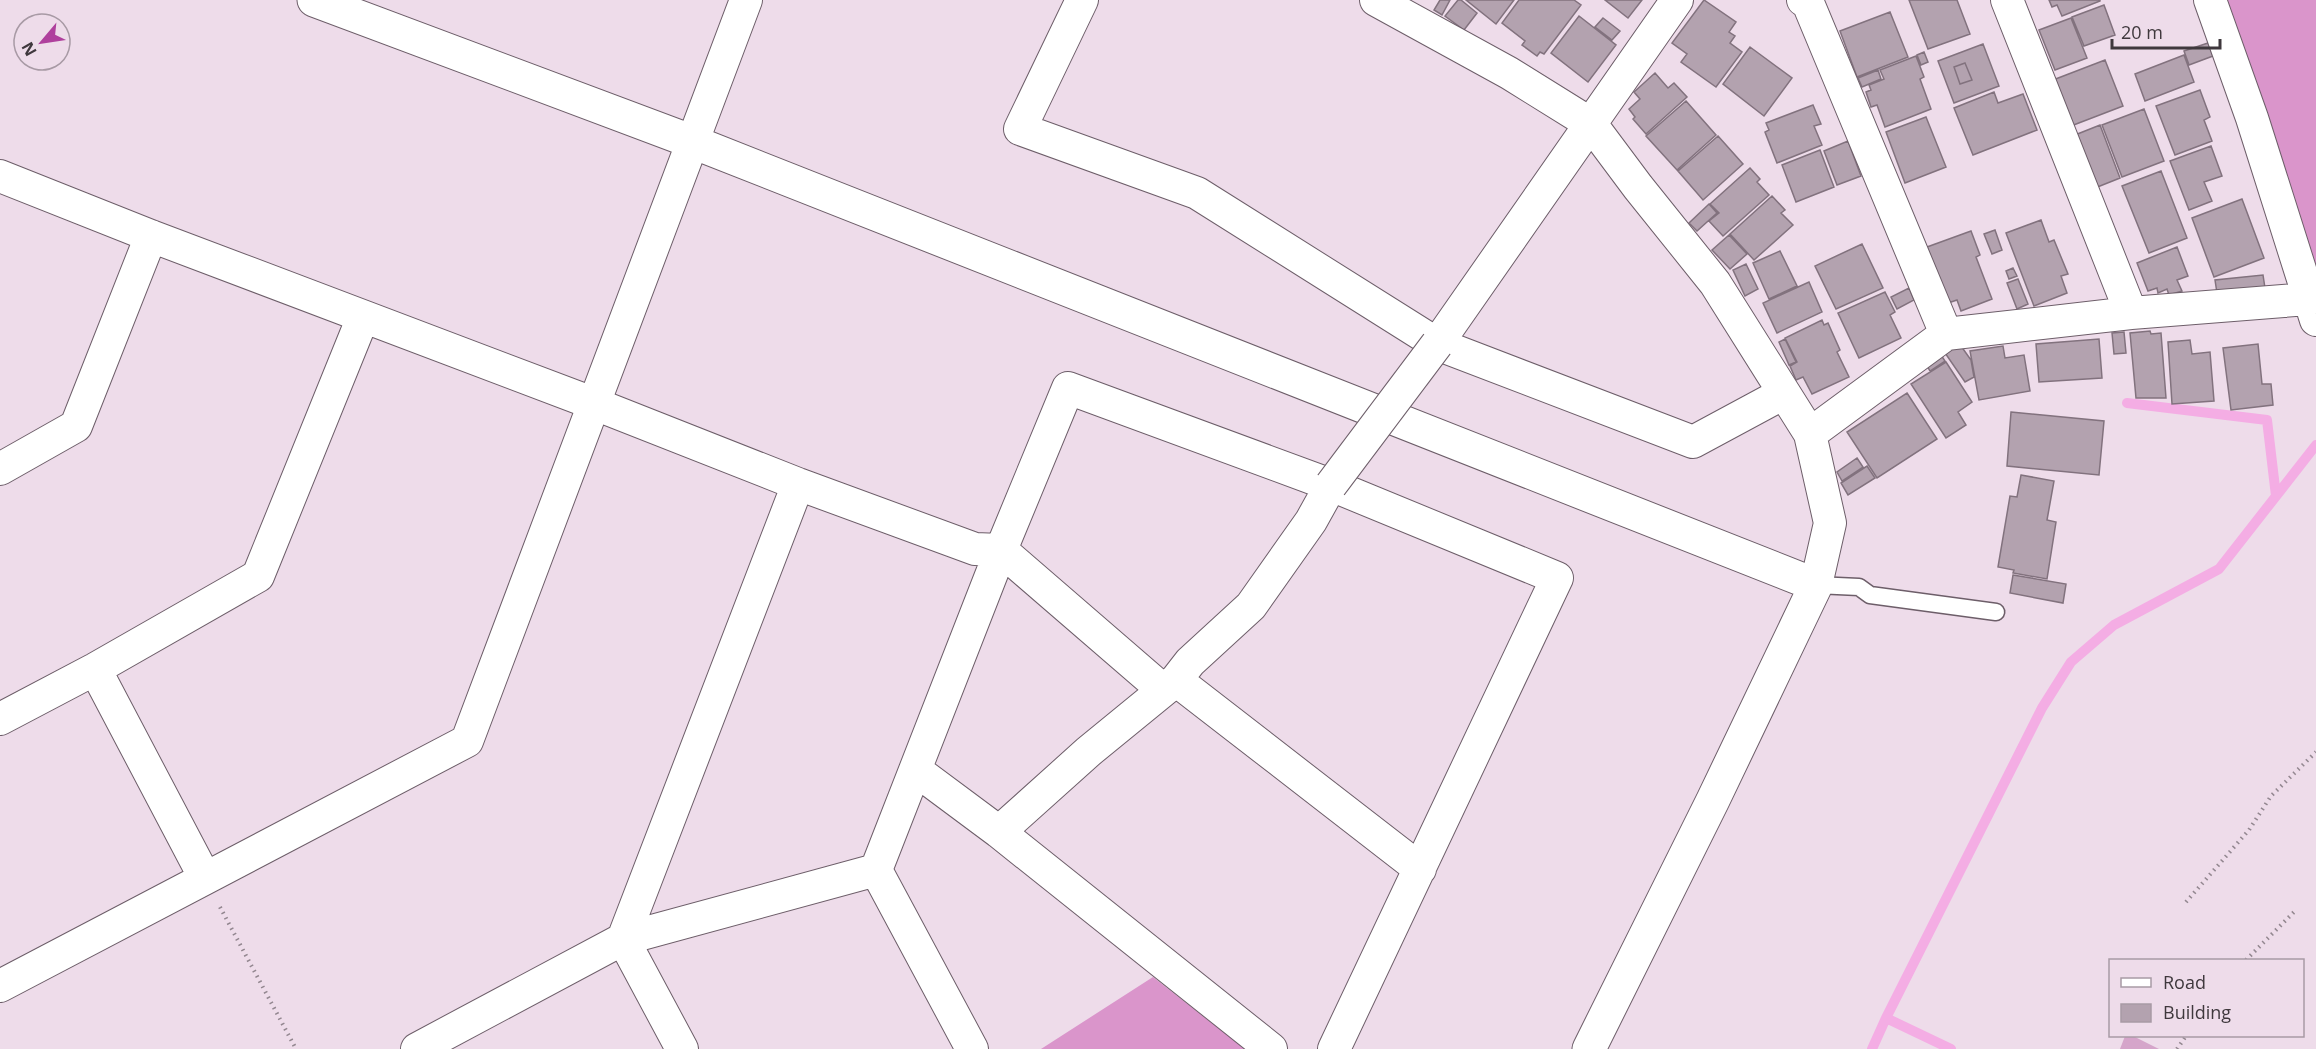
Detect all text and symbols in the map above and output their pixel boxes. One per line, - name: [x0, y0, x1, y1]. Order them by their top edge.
- north arrow: [12, 12, 72, 72]
- scale bar: [2112, 12, 2220, 50]
- text: 20 m: [2121, 20, 2163, 44]
- text: N: [16, 38, 42, 60]
- legend: [2109, 959, 2304, 1037]
- text: Road: [2163, 970, 2206, 994]
- text: Building: [2163, 1000, 2231, 1024]

